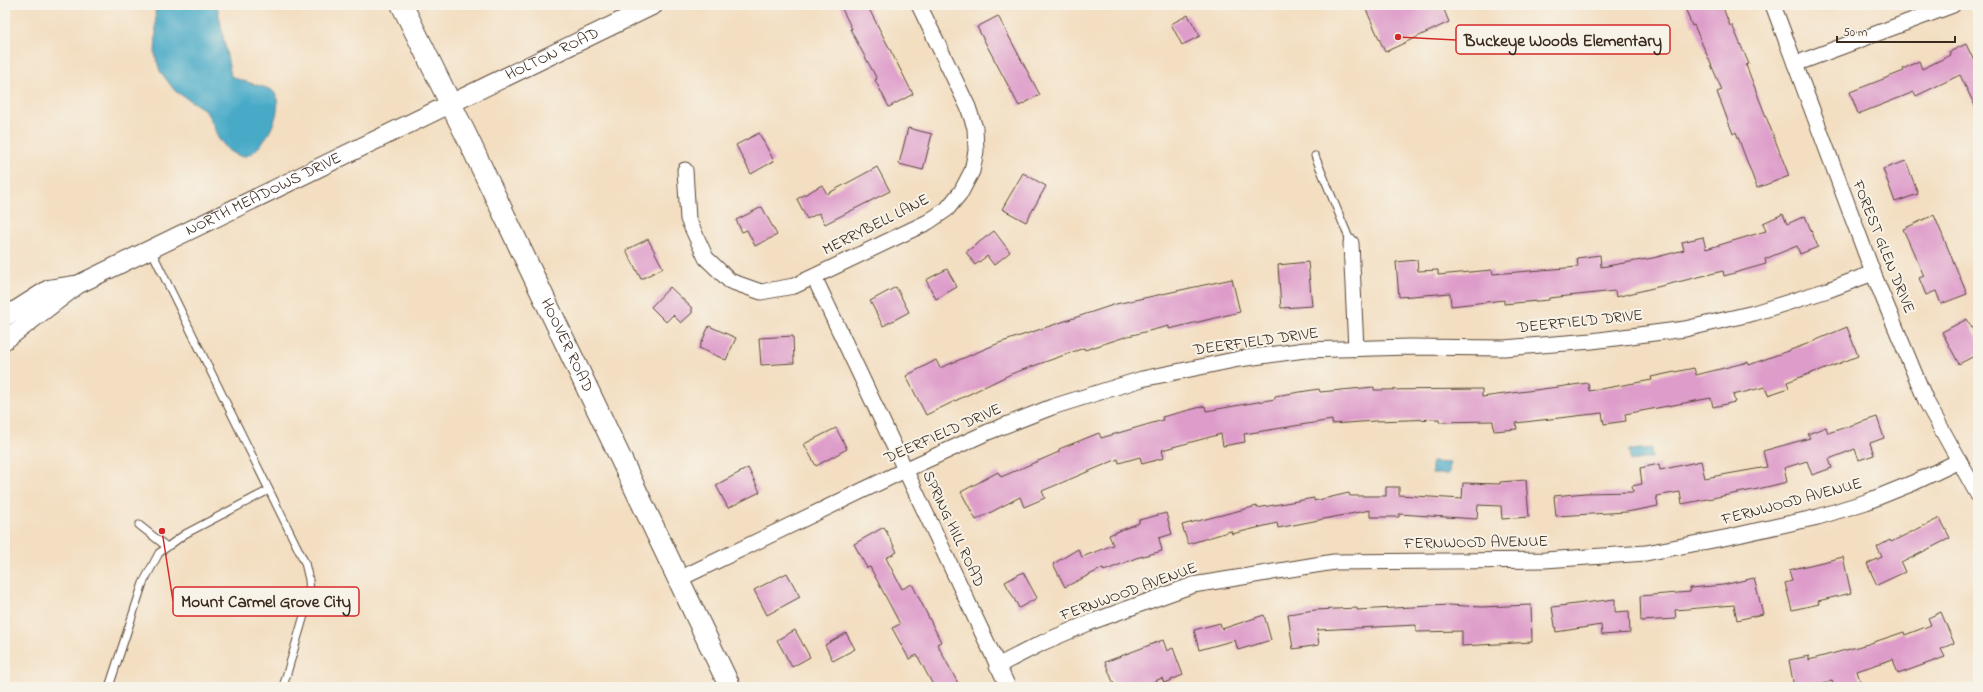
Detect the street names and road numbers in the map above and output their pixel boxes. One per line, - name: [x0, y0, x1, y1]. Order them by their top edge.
- street label: HOLTON ROAD: [502, 21, 603, 87]
- street label: NORTH MEADOWS DRIVE: [182, 146, 346, 242]
- street label: FOREST GLEN DRIVE: [1845, 176, 1921, 317]
- street label: MERRYBELL LANE: [818, 188, 934, 262]
- street label: HOOVER ROAD: [534, 294, 599, 396]
- street label: DEERFIELD DRIVE: [1515, 303, 1644, 341]
- street label: DEERFIELD DRIVE: [1191, 321, 1320, 363]
- street label: DEERFIELD DRIVE: [880, 397, 1005, 471]
- street label: SPRING HILL ROAD: [915, 467, 991, 591]
- street label: FERNWOOD AVENUE: [1718, 472, 1865, 533]
- street label: FERNWOOD AVENUE: [1403, 530, 1548, 556]
- street label: FERNWOOD AVENUE: [1056, 556, 1201, 628]

